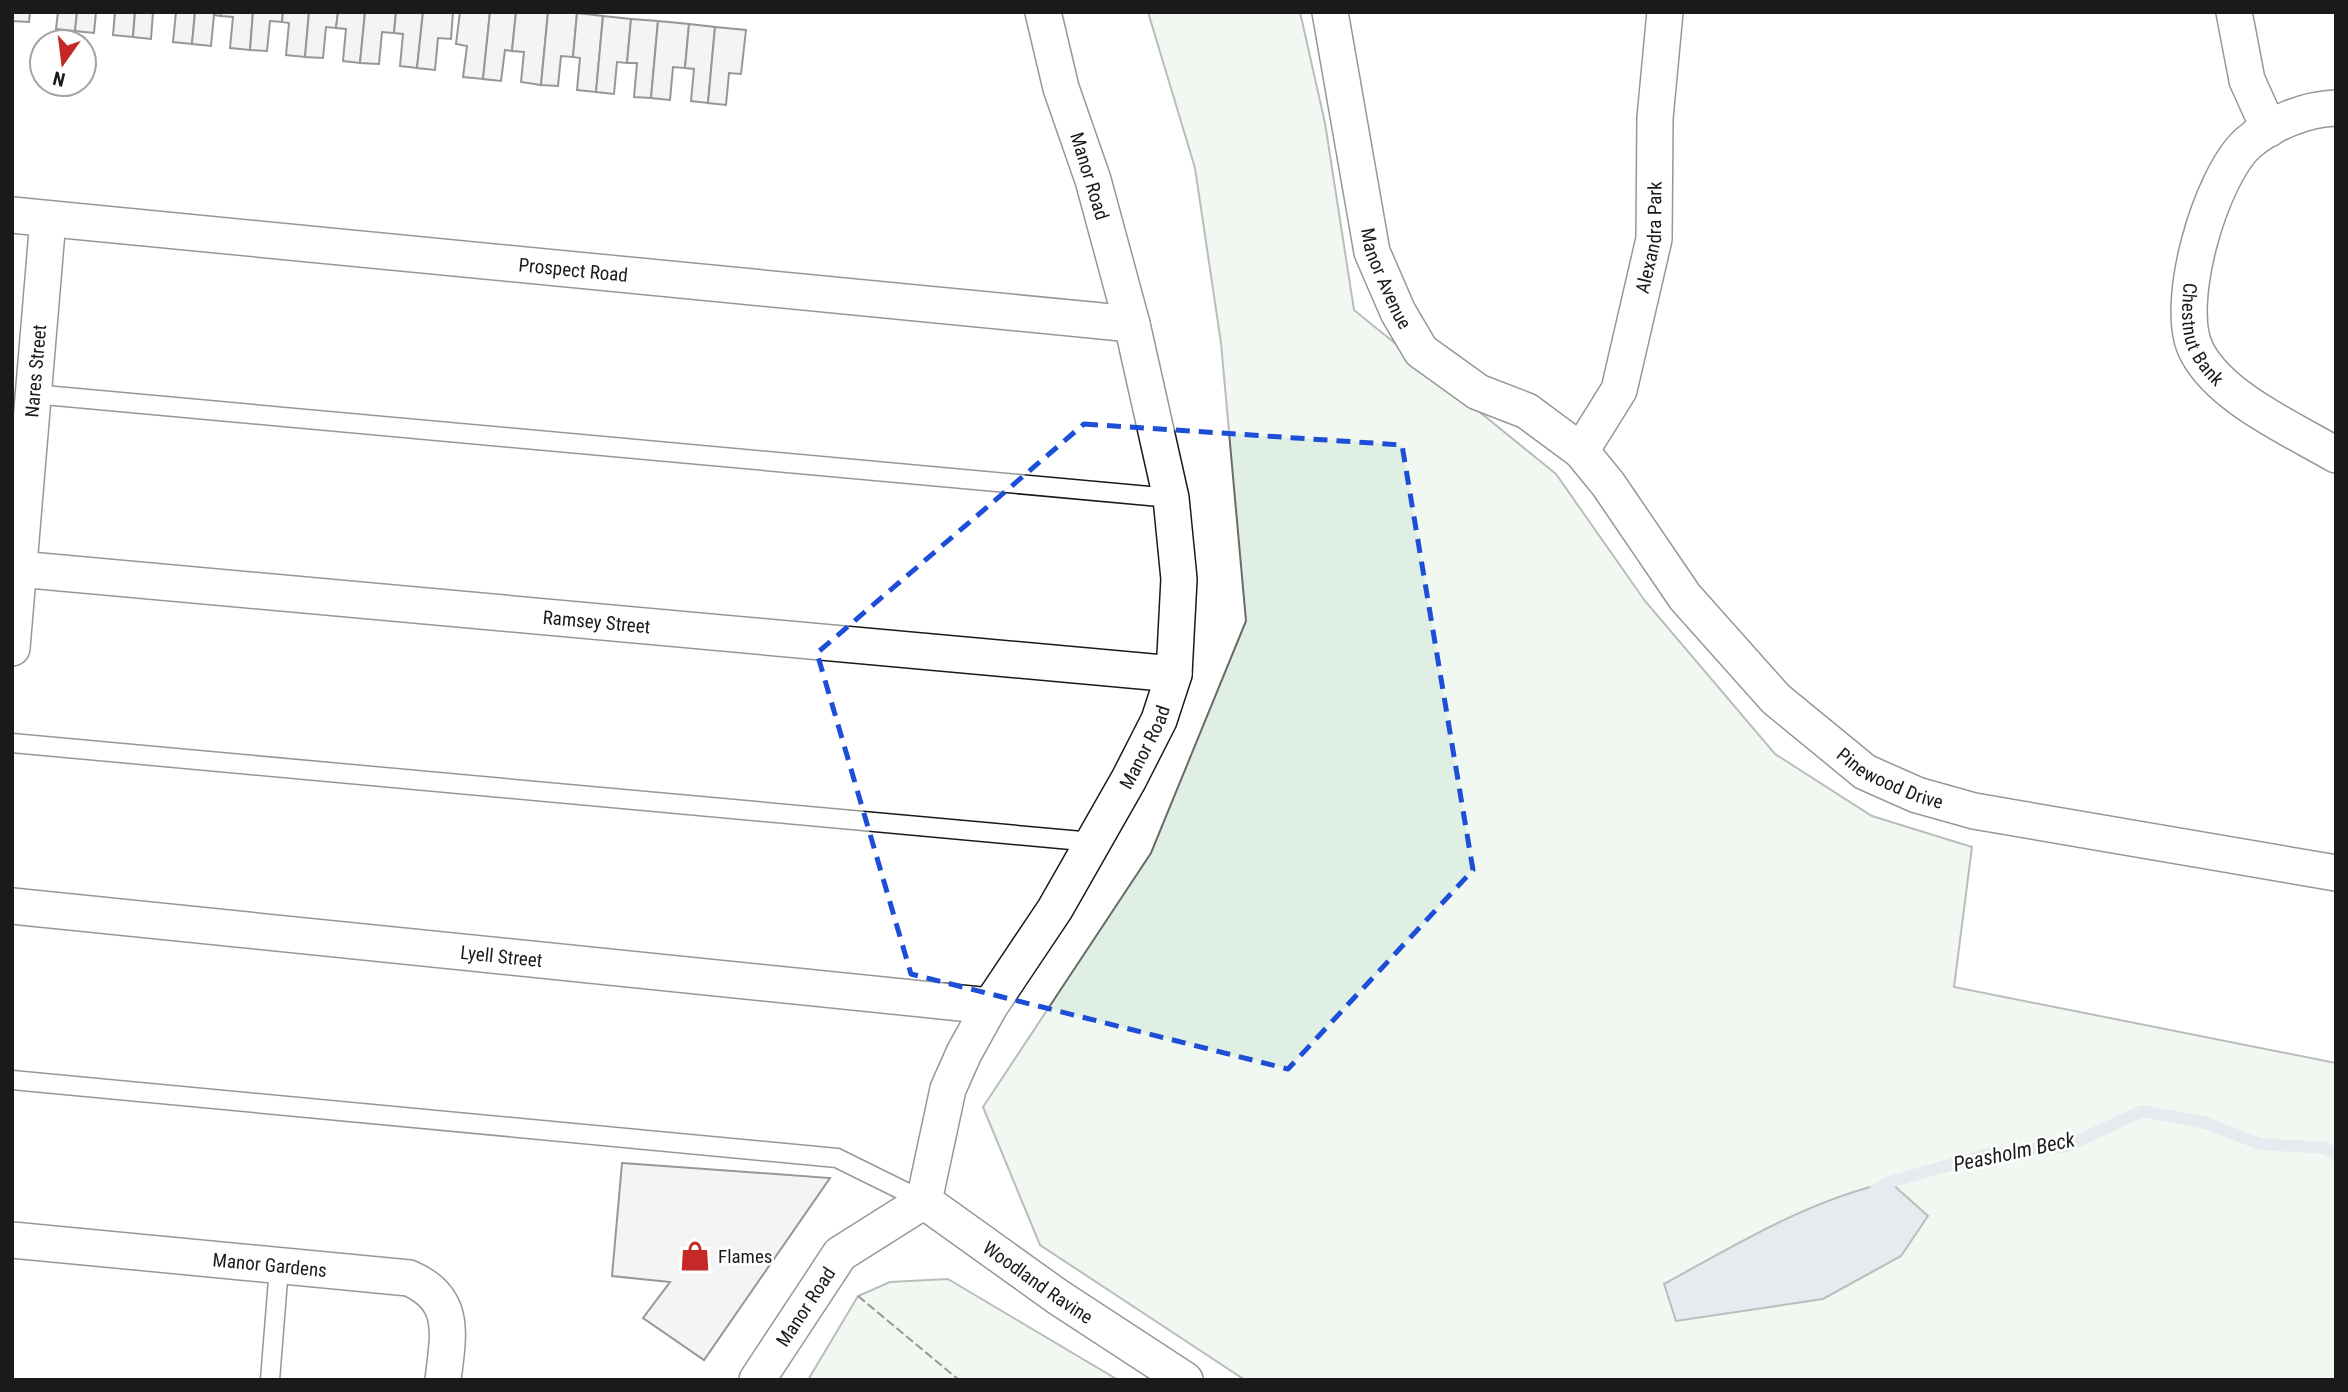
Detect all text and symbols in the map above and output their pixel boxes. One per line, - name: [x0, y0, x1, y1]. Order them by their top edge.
- north arrow: [28, 28, 98, 98]
- text: N: [51, 66, 67, 92]
- street label: Manor Road: [1065, 130, 1114, 223]
- street label: Alexandra Park: [1631, 181, 1666, 296]
- street label: Manor Avenue: [1356, 226, 1416, 333]
- street label: Prospect Road: [518, 253, 629, 287]
- street label: Chestnut Bank: [2177, 282, 2229, 391]
- street label: Nares Street: [20, 324, 51, 418]
- street label: Ramsey Street: [542, 606, 651, 638]
- street label: Manor Road: [1115, 702, 1175, 793]
- street label: Pinewood Drive: [1832, 743, 1946, 814]
- street label: Lyell Street: [459, 941, 543, 972]
- water label: Peasholm Beck: [1951, 1127, 2078, 1177]
- street label: Woodland Ravine: [978, 1236, 1097, 1329]
- shop icon: Flames: [678, 1239, 712, 1273]
- place label: Flames: [718, 1245, 772, 1268]
- street label: Manor Gardens: [212, 1248, 328, 1282]
- street label: Manor Road: [771, 1263, 840, 1351]

